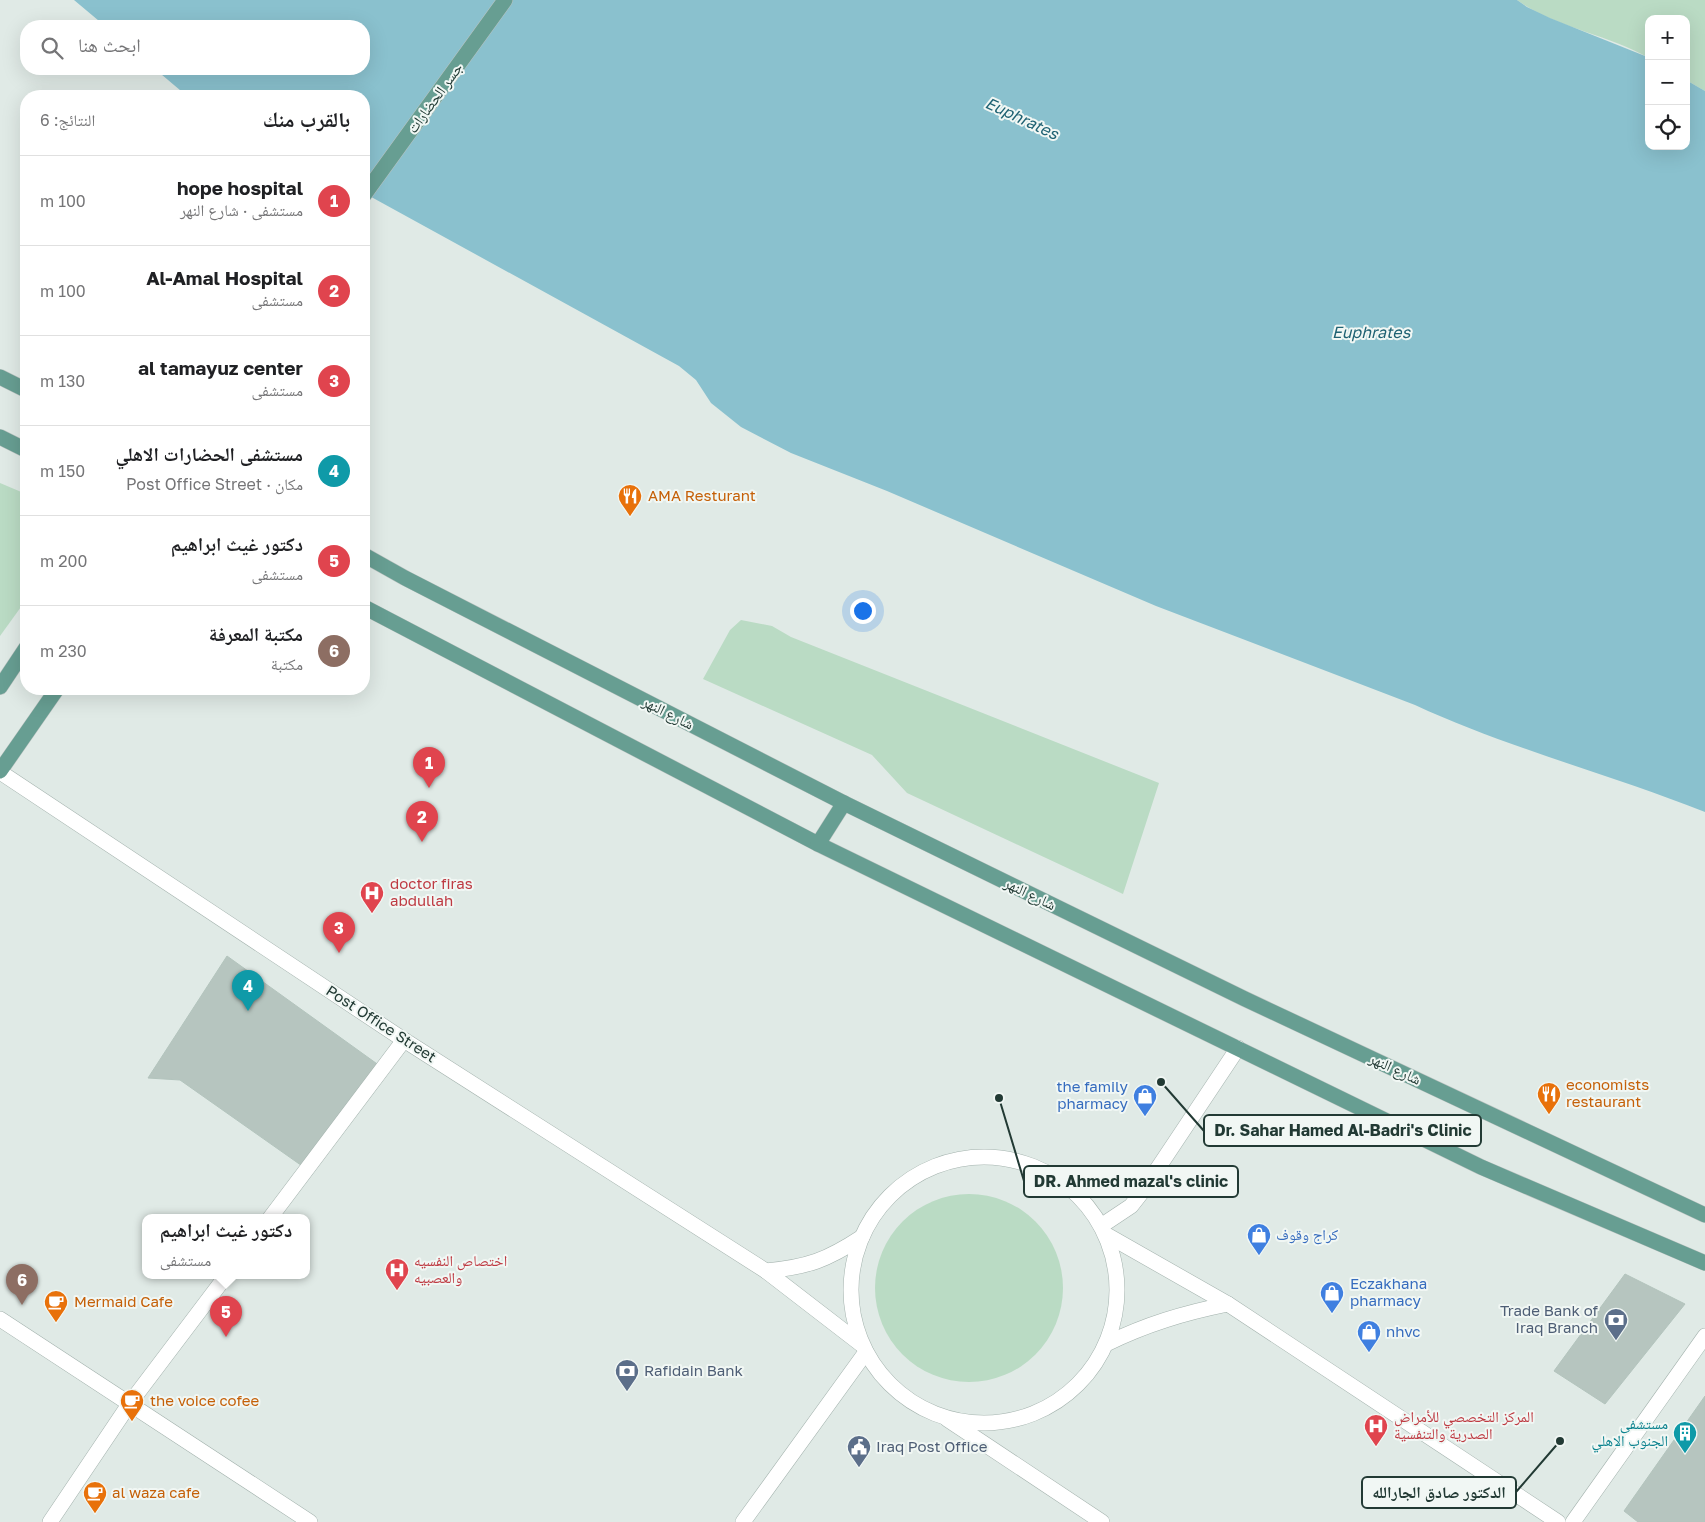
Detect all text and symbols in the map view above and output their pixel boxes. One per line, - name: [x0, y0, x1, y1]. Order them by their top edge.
- map controls: [1645, 15, 1690, 150]
- button: +: [1645, 15, 1690, 60]
- search box: [20, 20, 370, 75]
- text: ابحث هنا: [78, 33, 141, 56]
- icon: search: [38, 34, 66, 62]
- street label: جسر الحضارات: [403, 58, 467, 137]
- button: −: [1645, 60, 1690, 105]
- water label: Euphrates: [982, 92, 1063, 144]
- button: locate: [1645, 105, 1690, 150]
- text: بالقرب منك: [263, 106, 350, 132]
- text: النتائج: 6: [40, 110, 95, 130]
- text: hope hospital: [177, 176, 303, 199]
- text: 100 m: [40, 191, 86, 211]
- text: 1: [330, 191, 338, 211]
- text: مستشفى · شارع النهر: [180, 200, 303, 220]
- text: Al-Amal Hospital: [146, 266, 303, 289]
- text: 100 m: [40, 281, 86, 301]
- text: 2: [329, 281, 339, 301]
- text: مستشفى: [252, 290, 303, 310]
- water label: Euphrates: [1332, 322, 1412, 342]
- text: al tamayuz center: [138, 356, 303, 379]
- text: 130 m: [40, 371, 85, 391]
- text: 3: [329, 371, 339, 391]
- text: مستشفى: [252, 380, 303, 400]
- text: مستشفى الحضارات الاهلي: [115, 442, 303, 465]
- text: 150 m: [40, 461, 85, 481]
- text: 4: [329, 461, 339, 481]
- text: مكان · Post Office Street: [126, 474, 303, 494]
- restaurant icon: AMA Resturant: [617, 483, 643, 517]
- place label: AMA Resturant: [648, 486, 756, 504]
- text: دكتور غيث ابراهيم: [171, 532, 303, 555]
- text: 200 m: [40, 551, 87, 571]
- text: 5: [329, 551, 339, 571]
- text: مستشفى: [252, 564, 303, 584]
- your location: [850, 598, 876, 624]
- text: مكتبة المعرفة: [209, 622, 303, 645]
- text: 230 m: [40, 641, 87, 661]
- text: 6: [329, 641, 339, 661]
- text: مكتبة: [271, 654, 303, 674]
- street label: شارع النهر: [638, 691, 697, 734]
- pin: 1: [413, 747, 445, 788]
- pin: 2: [406, 801, 438, 842]
- street label: شارع النهر: [1000, 872, 1059, 915]
- place label: doctor firas abdullah: [390, 874, 473, 909]
- hospital icon: doctor firas abdullah: [359, 880, 385, 914]
- pin: 3: [323, 912, 355, 953]
- pin: 4: [232, 970, 264, 1011]
- street label: Post Office Street: [323, 981, 440, 1065]
- street label: شارع النهر: [1365, 1048, 1424, 1090]
- place label: economists restaurant: [1566, 1075, 1649, 1110]
- place label: the family pharmacy: [1056, 1077, 1129, 1112]
- restaurant icon: economists restaurant: [1536, 1081, 1562, 1115]
- shop icon: the family pharmacy: [1132, 1083, 1158, 1117]
- callout: Dr. Sahar Hamed Al-Badri's Clinic: [1204, 1115, 1481, 1146]
- text: Dr. Sahar Hamed Al-Badri's Clinic: [1214, 1120, 1472, 1140]
- callout: DR. Ahmed mazal's clinic: [1024, 1166, 1238, 1197]
- text: DR. Ahmed mazal's clinic: [1034, 1171, 1228, 1191]
- popup: [142, 1214, 310, 1279]
- text: دكتور غيث ابراهيم: [160, 1218, 292, 1241]
- shop icon: كراج وقوف: [1246, 1222, 1272, 1256]
- place label: كراج وقوف: [1276, 1225, 1338, 1245]
- text: مستشفى: [160, 1250, 211, 1270]
- place label: اختصاص النفسيه والعصبيه: [414, 1251, 507, 1287]
- hospital icon: اختصاص النفسيه والعصبيه: [384, 1257, 410, 1291]
- pin: 6: [6, 1264, 38, 1305]
- place label: Eczakhana pharmacy: [1350, 1274, 1427, 1309]
- shop icon: Eczakhana pharmacy: [1319, 1280, 1345, 1314]
- cafe icon: Mermaid Cafe: [43, 1289, 69, 1323]
- place label: Mermaid Cafe: [74, 1292, 173, 1310]
- pin: 5: [210, 1296, 242, 1337]
- place label: Trade Bank of Iraq Branch: [1500, 1301, 1599, 1336]
- bank icon: Trade Bank of Iraq Branch: [1603, 1307, 1629, 1341]
- shop icon: nhvc: [1356, 1319, 1382, 1353]
- place label: nhvc: [1386, 1322, 1420, 1340]
- bank icon: Rafidain Bank: [614, 1358, 640, 1392]
- place label: Rafidain Bank: [644, 1361, 743, 1379]
- cafe icon: the voice cofee: [119, 1388, 145, 1422]
- place label: the voice cofee: [150, 1391, 259, 1409]
- place label: المركز التخصصي للأمراض الصدرية والتنفسية: [1394, 1407, 1534, 1443]
- hospital icon: المركز التخصصي للأمراض الصدرية والتنفسية: [1363, 1413, 1389, 1447]
- place label: مستشفى الجنوب الاهلي: [1592, 1414, 1668, 1453]
- building icon: مستشفى الجنوب الاهلي: [1672, 1420, 1698, 1454]
- public building icon: Iraq Post Office: [846, 1434, 872, 1468]
- place label: Iraq Post Office: [876, 1437, 988, 1455]
- callout: الدكتور صادق الجارالله: [1362, 1477, 1516, 1508]
- cafe icon: al waza cafe: [82, 1480, 108, 1514]
- text: الدكتور صادق الجارالله: [1372, 1482, 1506, 1502]
- place label: al waza cafe: [112, 1483, 200, 1501]

